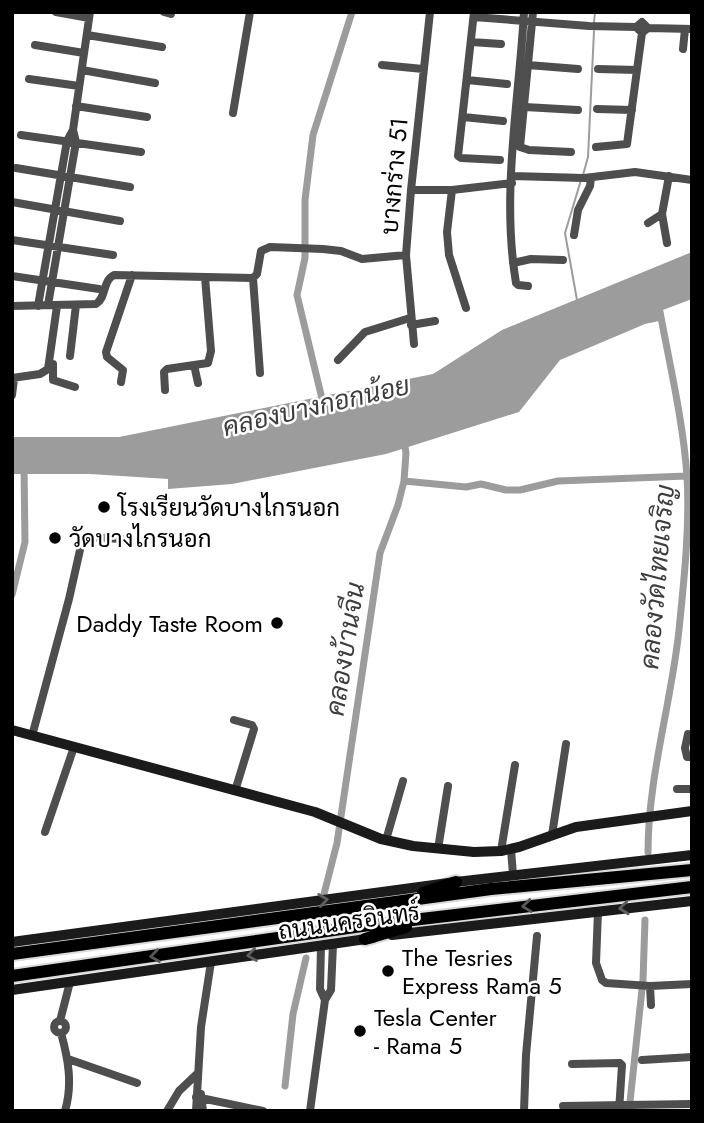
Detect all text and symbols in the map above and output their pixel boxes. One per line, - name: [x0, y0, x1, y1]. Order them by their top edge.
- street label: บางกร่าง 51: [371, 116, 417, 236]
- water label: คลองบางกอกน้อย: [219, 366, 413, 446]
- water label: คลองวัดไทยเจริญ: [630, 483, 684, 671]
- place label: โรงเรียนวัดบางไกรนอก: [116, 490, 340, 525]
- marker: โรงเรียนวัดบางไกรนอก: [96, 499, 112, 515]
- place label: วัดบางไกรนอก: [69, 521, 212, 556]
- marker: วัดบางไกรนอก: [47, 530, 63, 546]
- water label: คลองบ้านจีน: [316, 579, 374, 719]
- place label: Daddy Taste Room: [76, 606, 263, 641]
- marker: Daddy Taste Room: [269, 615, 285, 631]
- one-way arrow: [317, 892, 328, 907]
- street label: ถนนนครอินทร์: [276, 894, 422, 948]
- one-way arrow: [521, 898, 532, 913]
- one-way arrow: [618, 901, 630, 916]
- place label: The Tesries Express Rama 5: [402, 940, 562, 1003]
- one-way arrow: [150, 948, 161, 963]
- one-way arrow: [247, 948, 258, 963]
- marker: The Tesries Express Rama 5: [380, 963, 396, 979]
- place label: Tesla Center - Rama 5: [374, 1000, 498, 1063]
- marker: Tesla Center - Rama 5: [352, 1023, 368, 1039]

